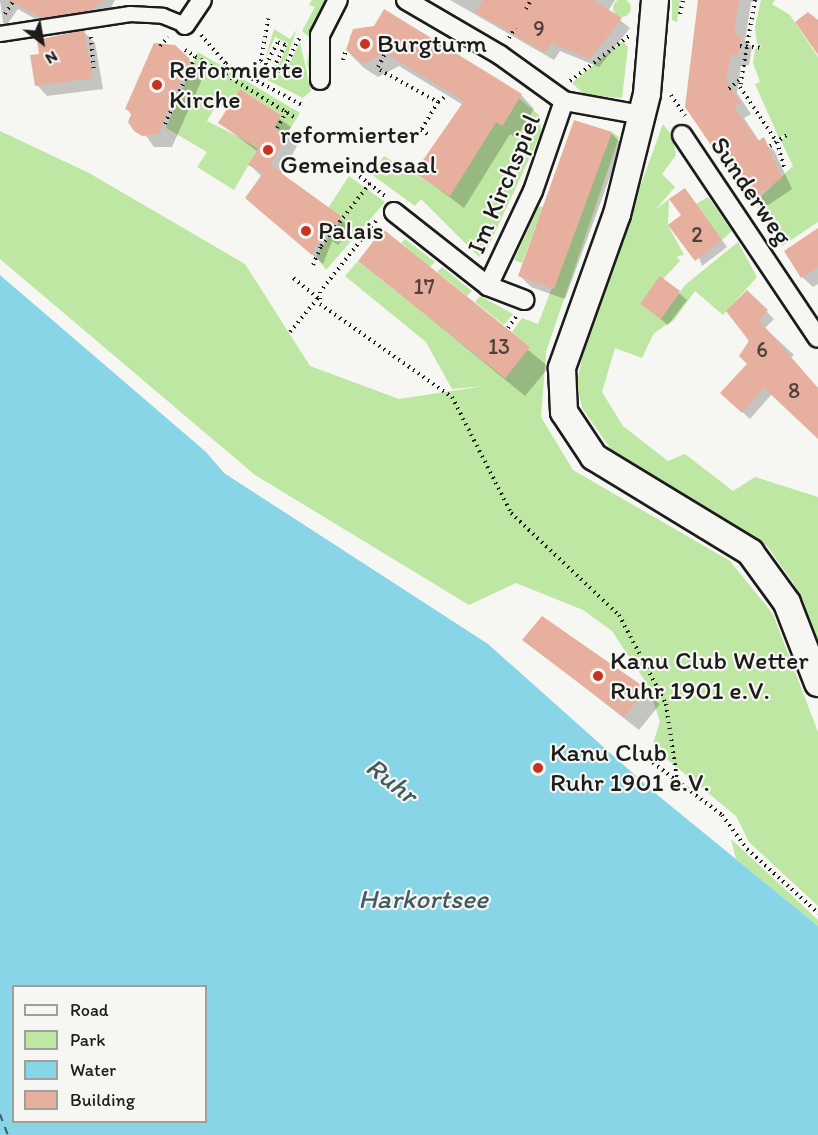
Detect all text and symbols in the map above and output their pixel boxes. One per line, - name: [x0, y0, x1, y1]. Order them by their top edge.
- north arrow: [12, 12, 72, 72]
- house number: 9: [533, 16, 545, 42]
- place label: Burgturm: [377, 28, 487, 60]
- marker: Burgturm: [358, 37, 372, 51]
- text: N: [42, 47, 61, 69]
- place label: Reformierte Kirche: [169, 54, 303, 116]
- marker: Reformierte Kirche: [150, 78, 164, 92]
- street label: Im Kirchspiel: [461, 110, 547, 258]
- place label: reformierter Gemeindesaal: [280, 119, 437, 180]
- street label: Sunderweg: [703, 131, 799, 251]
- marker: reformierter Gemeindesaal: [261, 143, 275, 157]
- place label: Palais: [318, 215, 384, 247]
- house number: 2: [691, 222, 703, 248]
- marker: Palais: [299, 224, 313, 238]
- house number: 17: [413, 274, 435, 300]
- house number: 13: [488, 334, 510, 360]
- house number: 6: [756, 337, 768, 363]
- house number: 8: [788, 378, 800, 404]
- place label: Kanu Club Wetter Ruhr 1901 e.V.: [610, 645, 808, 706]
- marker: Kanu Club Wetter Ruhr 1901 e.V.: [591, 669, 605, 683]
- place label: Kanu Club Ruhr 1901 e.V.: [550, 737, 710, 798]
- water label: Ruhr: [360, 750, 424, 810]
- marker: Kanu Club Ruhr 1901 e.V.: [531, 761, 545, 775]
- water label: Harkortsee: [358, 883, 488, 915]
- legend: [12, 985, 207, 1123]
- text: Road: [70, 999, 109, 1021]
- text: Park: [70, 1029, 105, 1051]
- text: Water: [70, 1059, 116, 1081]
- text: Building: [70, 1089, 135, 1111]

